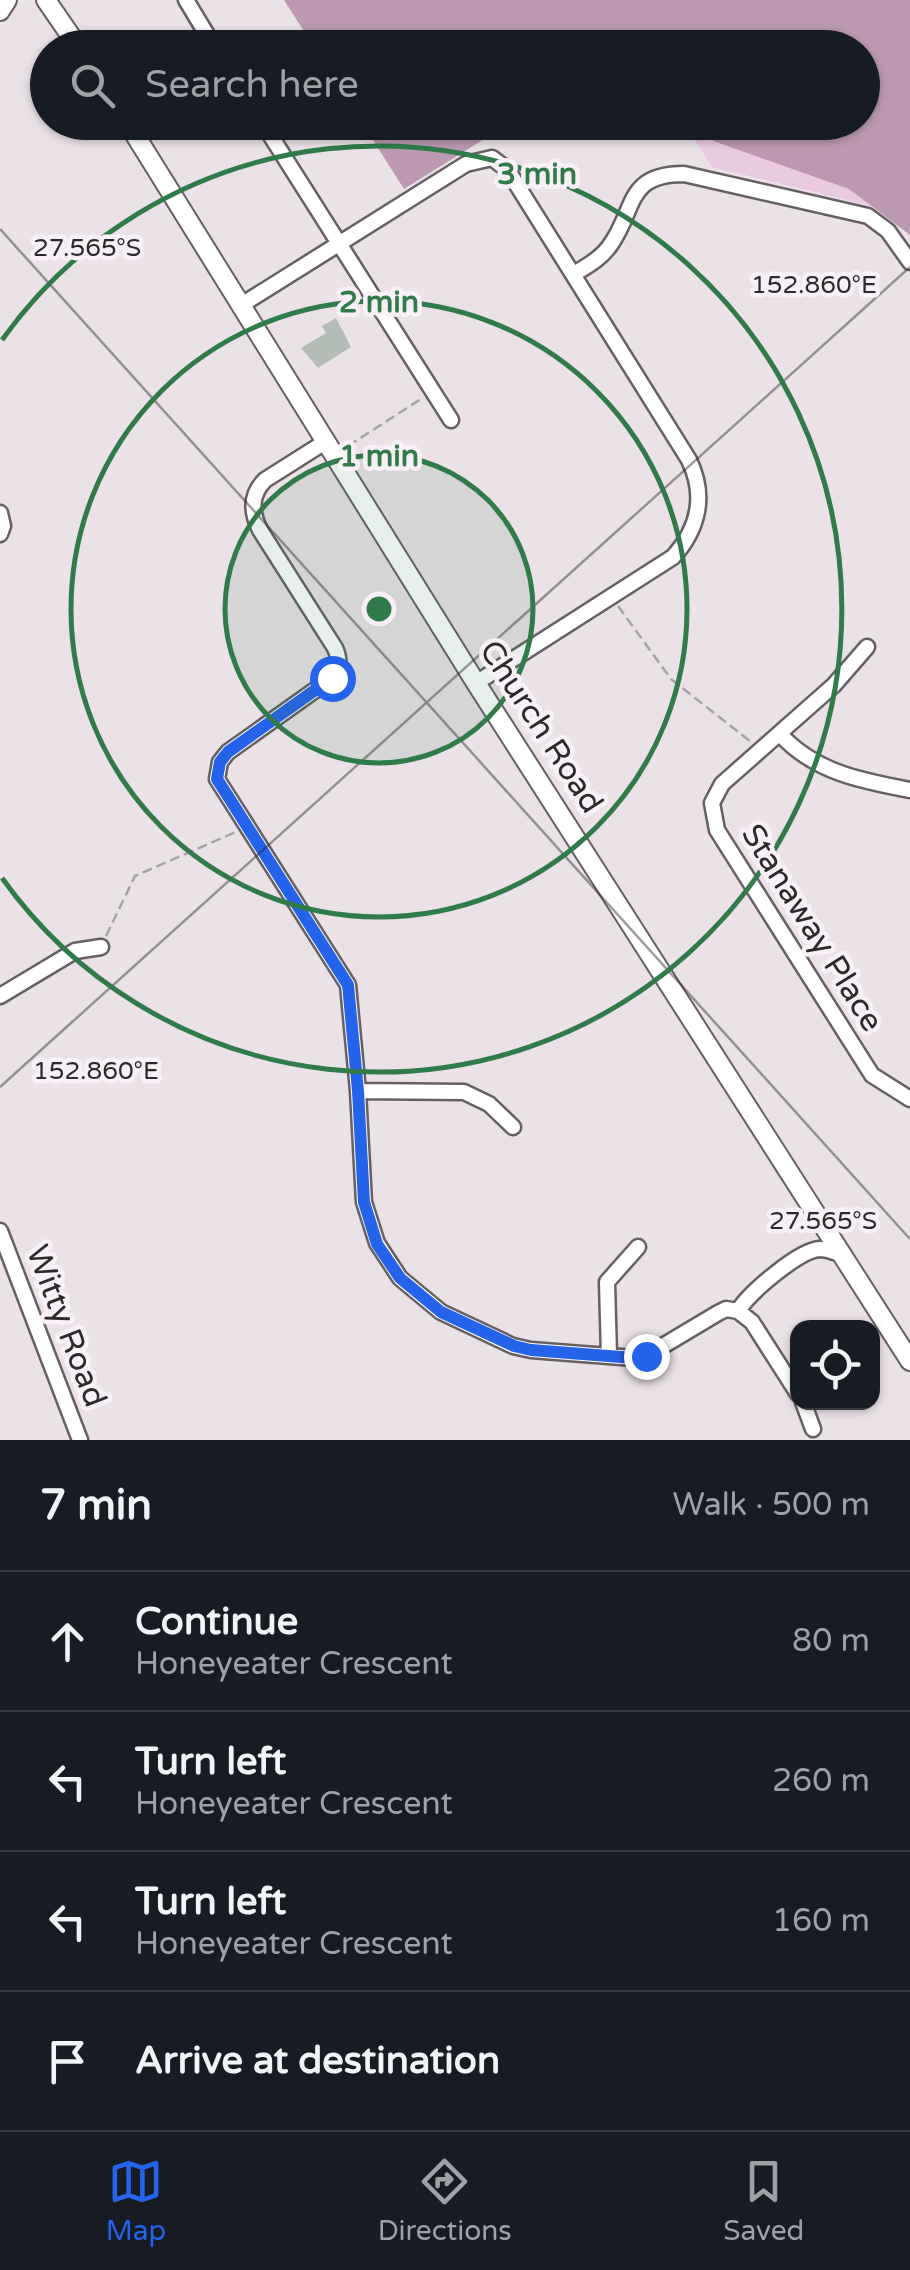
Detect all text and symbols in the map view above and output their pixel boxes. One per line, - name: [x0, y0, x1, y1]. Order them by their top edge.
- search box: [30, 30, 880, 140]
- icon: search: [65, 58, 120, 113]
- text: Search here: [145, 62, 359, 108]
- text: 3 min: [497, 156, 577, 193]
- text: 27.565°S: [33, 233, 141, 263]
- text: 152.860°E: [751, 270, 877, 300]
- text: 2 min: [339, 284, 419, 321]
- text: 1 min: [339, 438, 419, 475]
- centre of rings: [361, 591, 397, 627]
- street label: Church Road: [471, 634, 611, 820]
- route start: [310, 656, 356, 702]
- street label: Stanaway Place: [733, 817, 891, 1039]
- text: 152.860°E: [33, 1056, 159, 1086]
- text: 27.565°S: [769, 1206, 877, 1236]
- street label: Witty Road: [18, 1240, 114, 1412]
- map controls: [790, 1320, 880, 1410]
- button: locate: [790, 1320, 880, 1410]
- route end: [624, 1334, 670, 1380]
- text: 7 min: [40, 1480, 152, 1531]
- text: Walk · 500 m: [673, 1486, 870, 1524]
- text: Continue: [135, 1599, 298, 1645]
- icon: ahead: [40, 1614, 95, 1669]
- text: 80 m: [792, 1622, 870, 1660]
- text: Honeyeater Crescent: [135, 1645, 453, 1683]
- text: Turn left: [135, 1739, 286, 1785]
- icon: left: [40, 1754, 95, 1809]
- text: 260 m: [772, 1762, 870, 1800]
- text: Honeyeater Crescent: [135, 1785, 453, 1823]
- text: Turn left: [135, 1879, 286, 1925]
- icon: left: [40, 1894, 95, 1949]
- text: 160 m: [772, 1902, 870, 1940]
- text: Honeyeater Crescent: [135, 1925, 453, 1963]
- icon: arrive: [40, 2034, 95, 2089]
- text: Arrive at destination: [135, 2038, 500, 2084]
- tab: Map: [106, 2154, 166, 2248]
- tab: Directions: [378, 2154, 512, 2248]
- tab: Saved: [723, 2154, 804, 2248]

